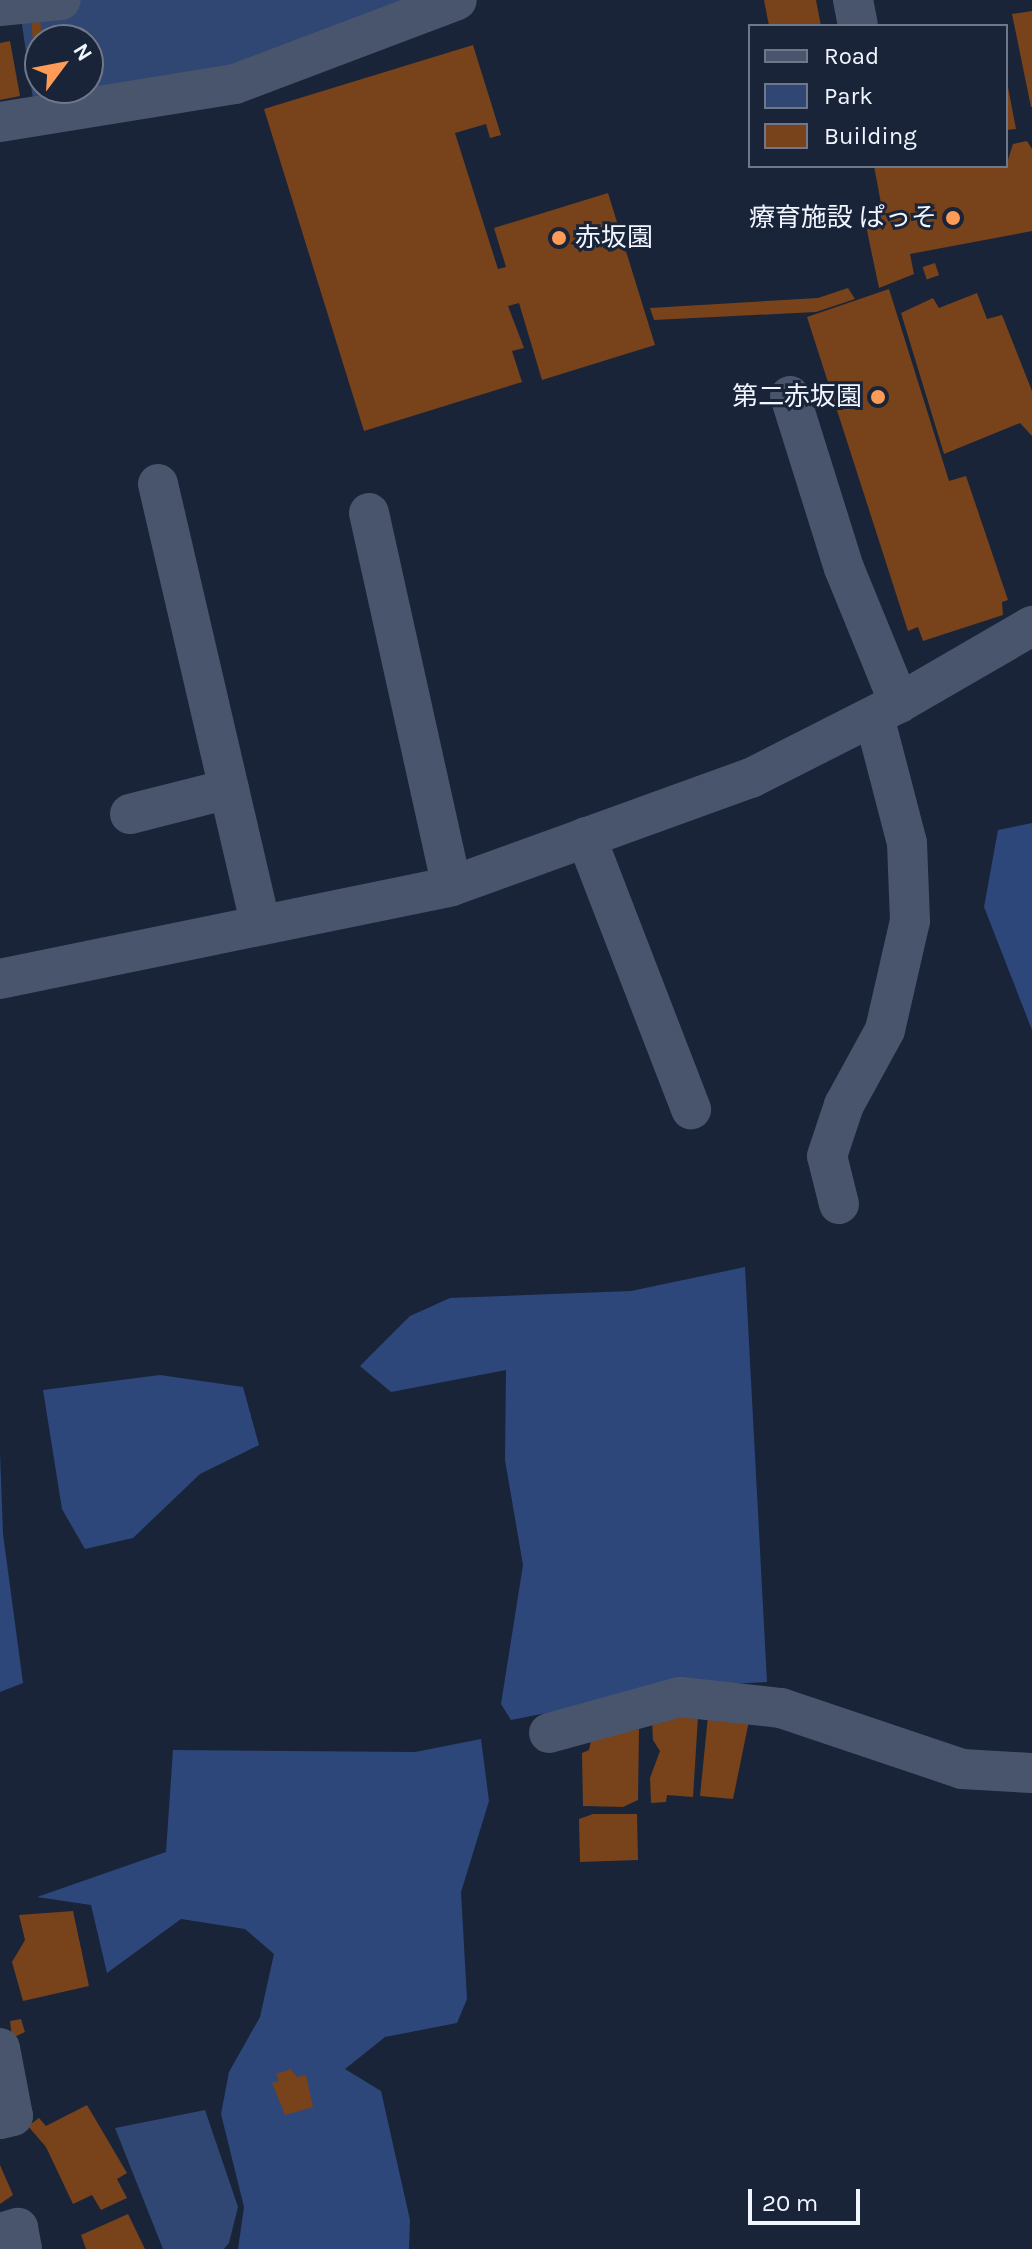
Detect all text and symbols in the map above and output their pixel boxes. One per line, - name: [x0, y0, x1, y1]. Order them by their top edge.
- north arrow: [24, 24, 104, 104]
- legend: [748, 24, 1008, 168]
- text: N: [67, 39, 98, 66]
- text: Road: [824, 42, 879, 70]
- text: Park: [824, 82, 873, 110]
- text: Building: [824, 122, 917, 150]
- place label: 療育施設 ぱっそ: [749, 202, 937, 234]
- marker: 療育施設 ぱっそ: [944, 209, 962, 227]
- place label: 赤坂園: [575, 222, 653, 254]
- marker: 赤坂園: [550, 229, 568, 247]
- place label: 第二赤坂園: [732, 381, 862, 413]
- marker: 第二赤坂園: [869, 388, 887, 406]
- scale bar: [752, 2173, 864, 2223]
- text: 20 m: [762, 2189, 818, 2217]

